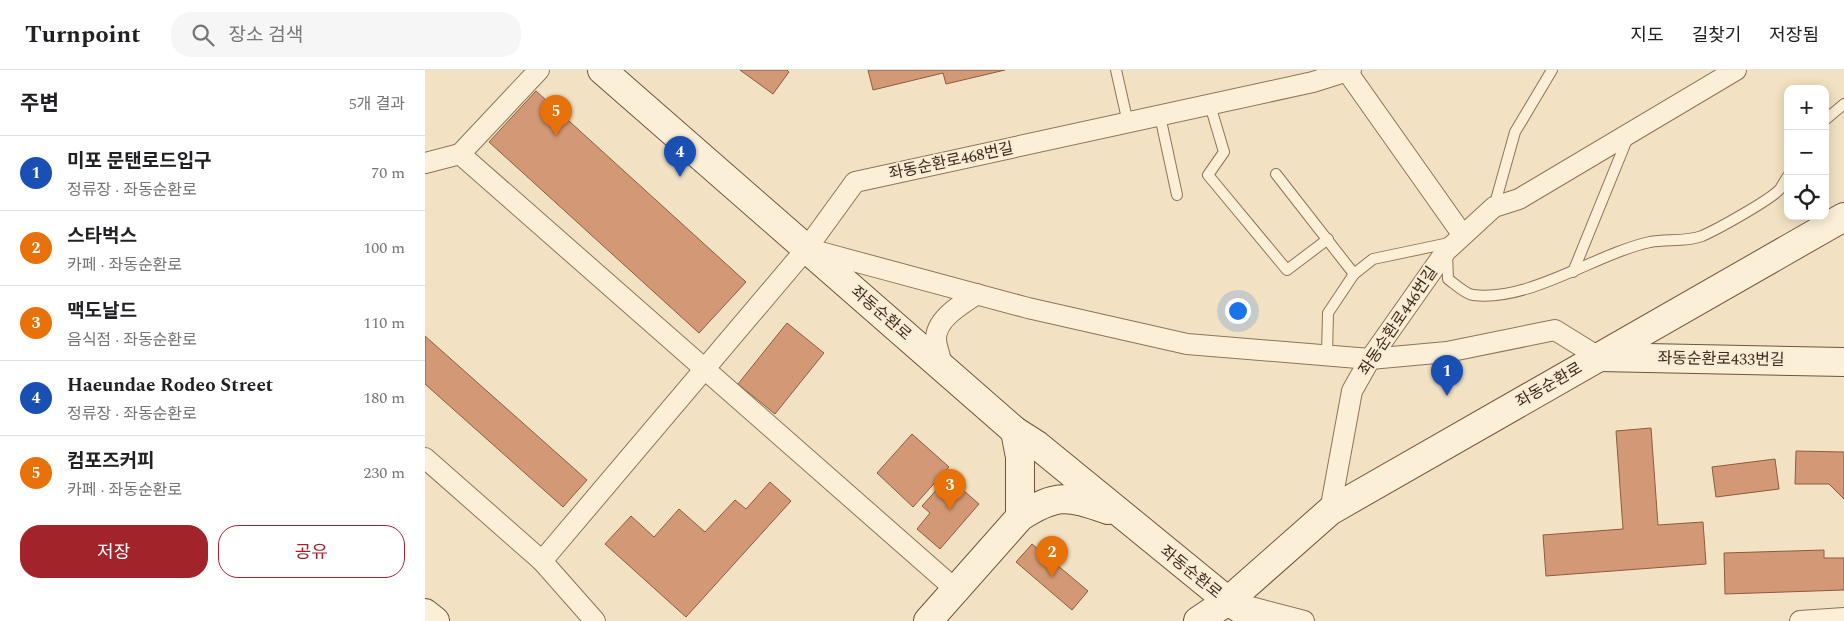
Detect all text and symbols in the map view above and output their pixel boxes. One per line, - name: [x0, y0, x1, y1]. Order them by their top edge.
- search box: [171, 12, 521, 57]
- text: Turnpoint: [25, 17, 141, 53]
- icon: search: [189, 21, 217, 49]
- text: 장소 검색: [229, 21, 303, 50]
- text: 지도: [1631, 22, 1664, 49]
- text: 길찾기: [1692, 22, 1741, 49]
- text: 저장됨: [1769, 22, 1819, 49]
- map controls: [1784, 85, 1829, 220]
- button: +: [1784, 85, 1829, 130]
- text: 주변: [20, 88, 59, 120]
- text: 5개 결과: [349, 92, 405, 116]
- pin: 5: [540, 95, 572, 136]
- button: −: [1784, 130, 1829, 175]
- pin: 4: [664, 136, 696, 177]
- street label: 좌동순환로468번길: [886, 136, 1016, 186]
- text: 미포 문탠로드입구: [67, 147, 212, 176]
- text: 1: [32, 161, 40, 185]
- text: 70 m: [371, 161, 405, 185]
- button: locate: [1784, 175, 1829, 220]
- text: 정류장 · 좌동순환로: [67, 178, 197, 202]
- text: 스타벅스: [67, 222, 137, 251]
- text: 2: [32, 236, 40, 260]
- text: 100 m: [363, 236, 405, 260]
- text: 카페 · 좌동순환로: [67, 253, 182, 277]
- street label: 좌동순환로446번길: [1353, 262, 1443, 380]
- street label: 좌동순환로: [845, 280, 917, 346]
- text: 맥도날드: [67, 297, 137, 326]
- your location: [1225, 298, 1251, 324]
- text: 3: [32, 311, 40, 335]
- text: 110 m: [363, 311, 405, 335]
- text: 음식점 · 좌동순환로: [67, 328, 197, 352]
- street label: 좌동순환로433번길: [1657, 346, 1785, 372]
- pin: 1: [1431, 355, 1463, 396]
- street label: 좌동순환로: [1511, 356, 1587, 414]
- text: Haeundae Rodeo Street: [67, 371, 273, 400]
- text: 4: [32, 386, 40, 410]
- text: 180 m: [363, 386, 405, 410]
- text: 정류장 · 좌동순환로: [67, 402, 197, 426]
- text: 컴포즈커피: [67, 447, 154, 476]
- text: 5: [32, 461, 40, 485]
- text: 230 m: [363, 461, 405, 485]
- pin: 3: [934, 469, 966, 510]
- text: 카페 · 좌동순환로: [67, 478, 182, 502]
- button: 저장: [20, 525, 208, 578]
- button: 공유: [218, 525, 405, 578]
- pin: 2: [1036, 536, 1068, 577]
- street label: 좌동순환로: [1155, 540, 1227, 605]

